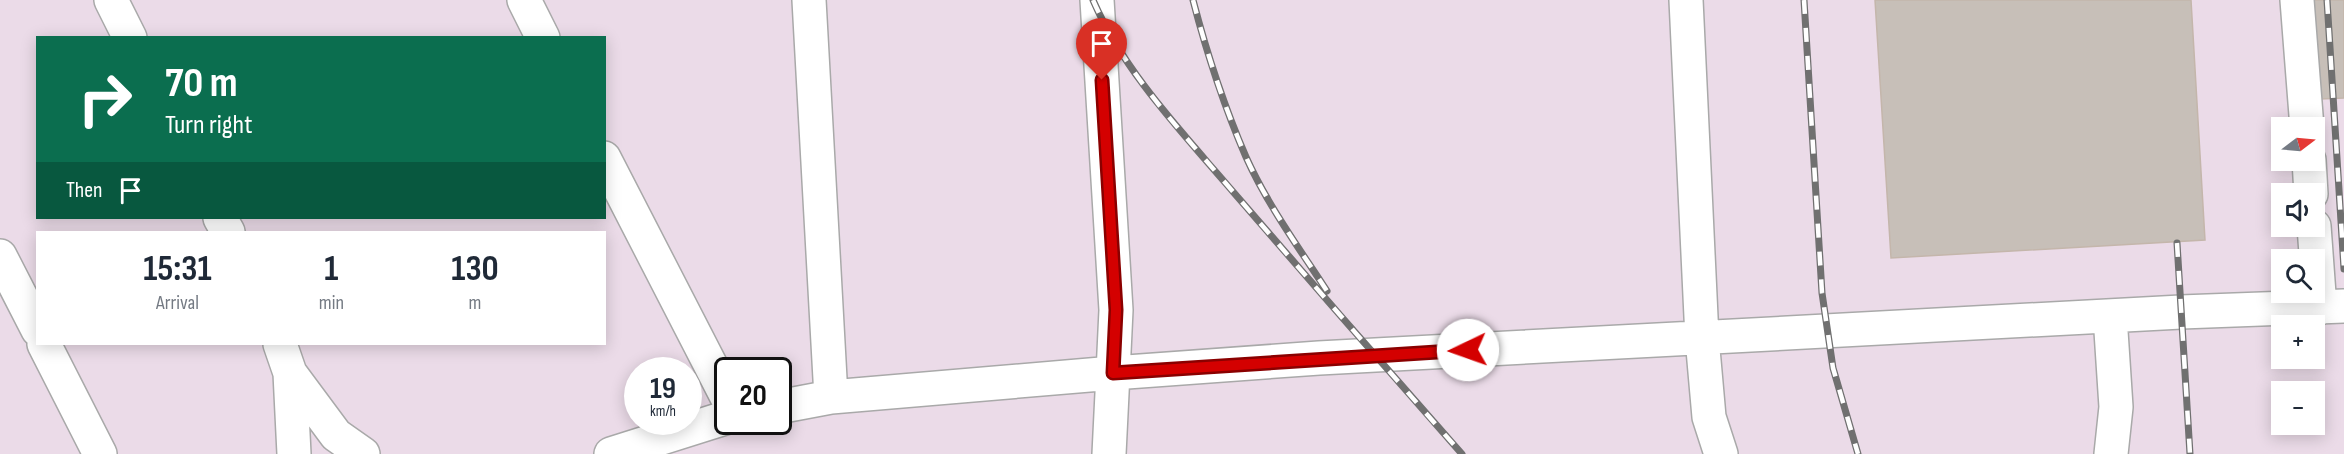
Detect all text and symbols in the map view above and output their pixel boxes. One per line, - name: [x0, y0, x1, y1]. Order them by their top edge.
- pin: [1076, 18, 1127, 80]
- icon: arrive: [1085, 27, 1118, 60]
- text: 70 m: [165, 58, 238, 109]
- icon: right: [66, 60, 144, 138]
- text: Turn right: [165, 109, 252, 141]
- north arrow: [2271, 117, 2325, 171]
- map controls: [2271, 117, 2325, 435]
- icon: arrive: [114, 174, 147, 207]
- text: Then: [66, 177, 102, 204]
- button: sound: [2271, 183, 2325, 237]
- text: 15:31: [143, 248, 212, 291]
- text: 1: [324, 248, 338, 291]
- text: 130: [451, 248, 499, 291]
- button: search: [2271, 249, 2325, 303]
- text: Arrival: [156, 291, 199, 315]
- text: min: [319, 291, 344, 315]
- text: m: [469, 291, 481, 315]
- button: +: [2271, 315, 2325, 369]
- position arrow: [1436, 318, 1500, 382]
- speed limit sign: 20: [714, 357, 792, 435]
- text: 19: [650, 371, 676, 407]
- button: −: [2271, 381, 2325, 435]
- text: km/h: [650, 402, 676, 421]

